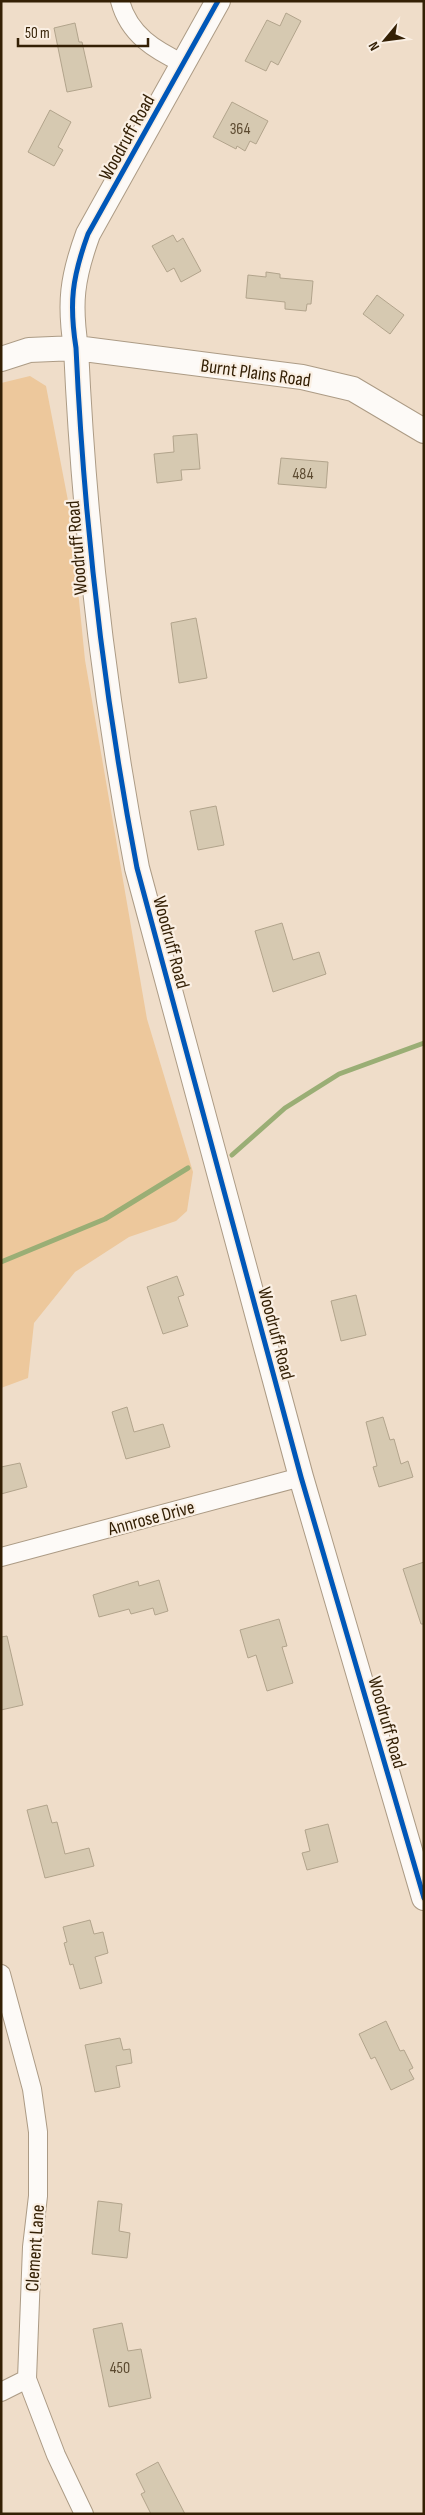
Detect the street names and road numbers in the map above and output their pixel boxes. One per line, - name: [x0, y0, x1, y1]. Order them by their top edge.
- street label: Woodruff Road: [94, 91, 160, 185]
- street label: Burnt Plains Road: [199, 354, 312, 393]
- street label: Woodruff Road: [62, 500, 93, 596]
- street label: Woodruff Road: [147, 894, 194, 991]
- street label: Woodruff Road: [252, 1285, 299, 1382]
- street label: Annrose Drive: [105, 1496, 197, 1541]
- street label: Woodruff Road: [362, 1674, 411, 1771]
- street label: Clement Lane: [21, 2204, 50, 2293]

